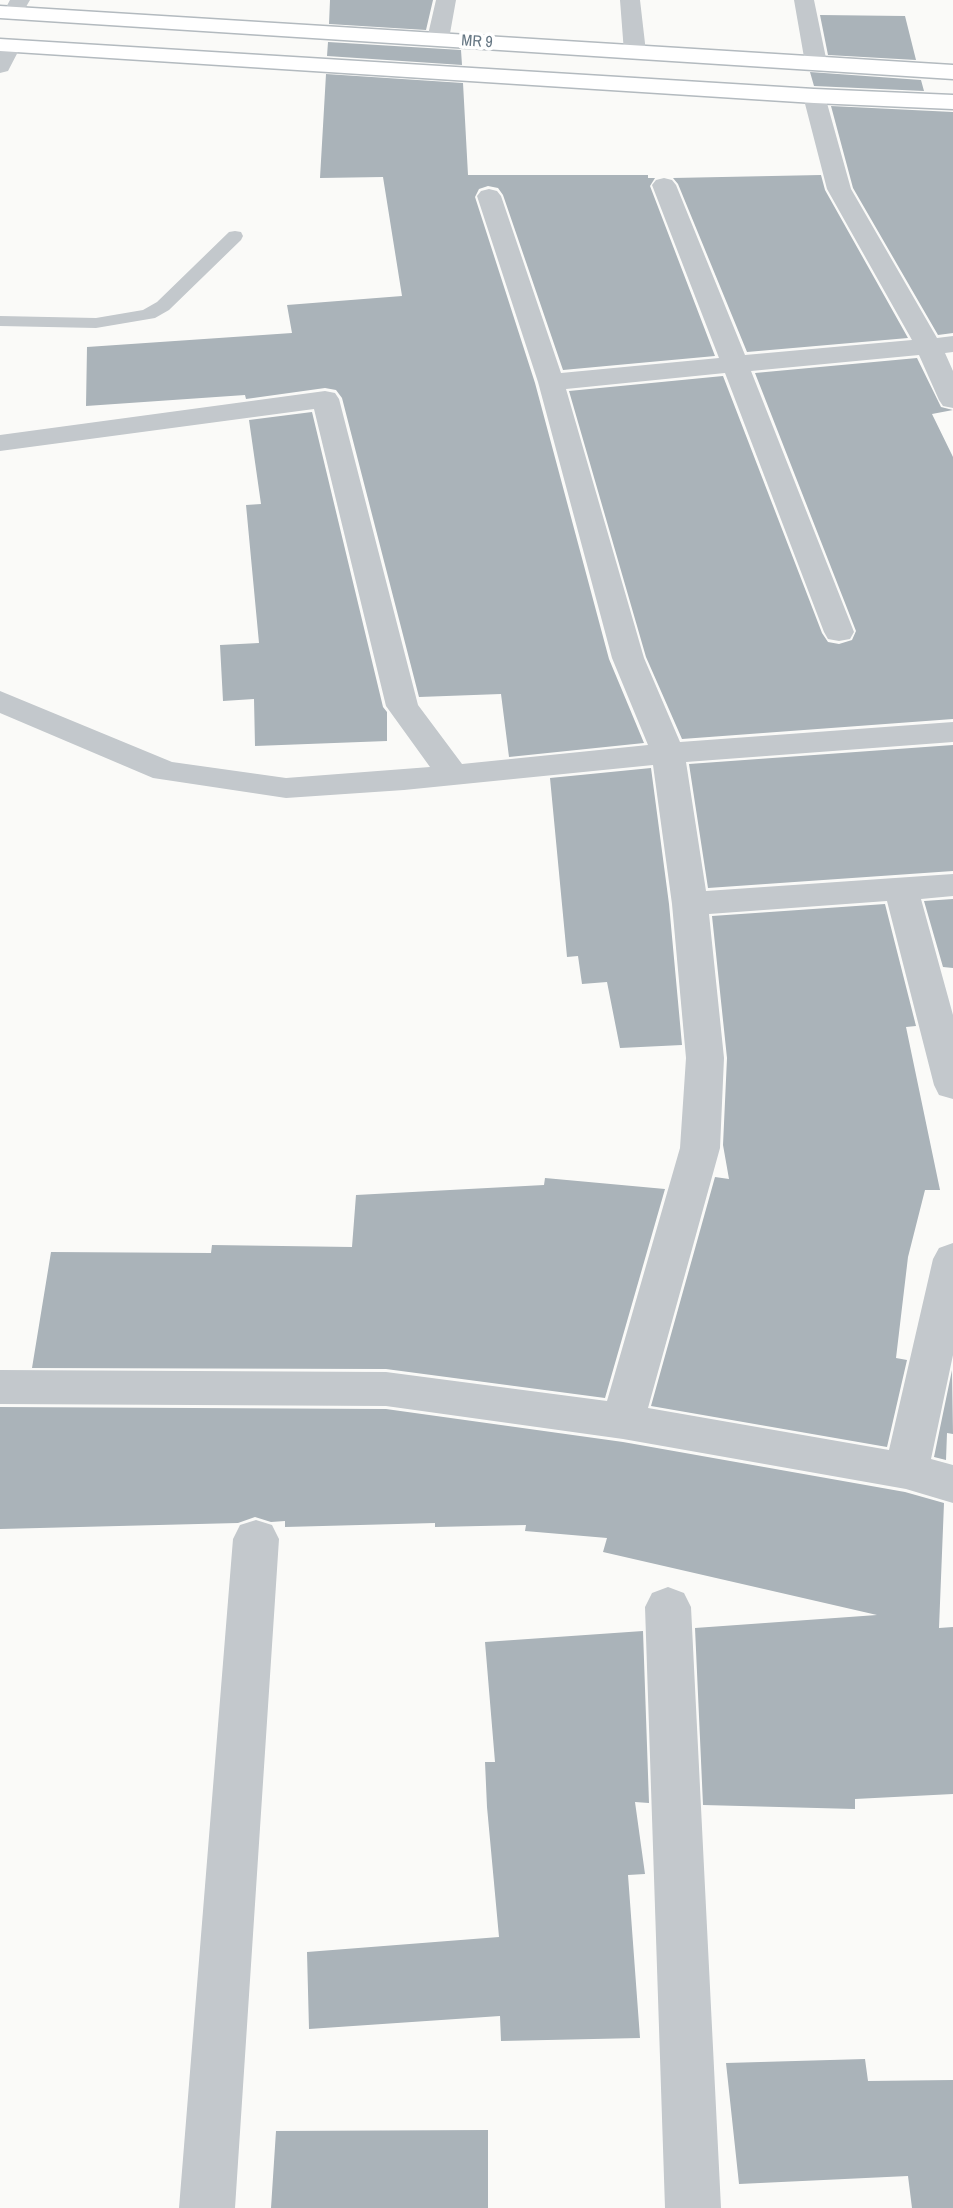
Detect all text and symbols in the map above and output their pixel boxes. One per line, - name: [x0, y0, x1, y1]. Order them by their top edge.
- street label: MR 9: [461, 31, 493, 53]

